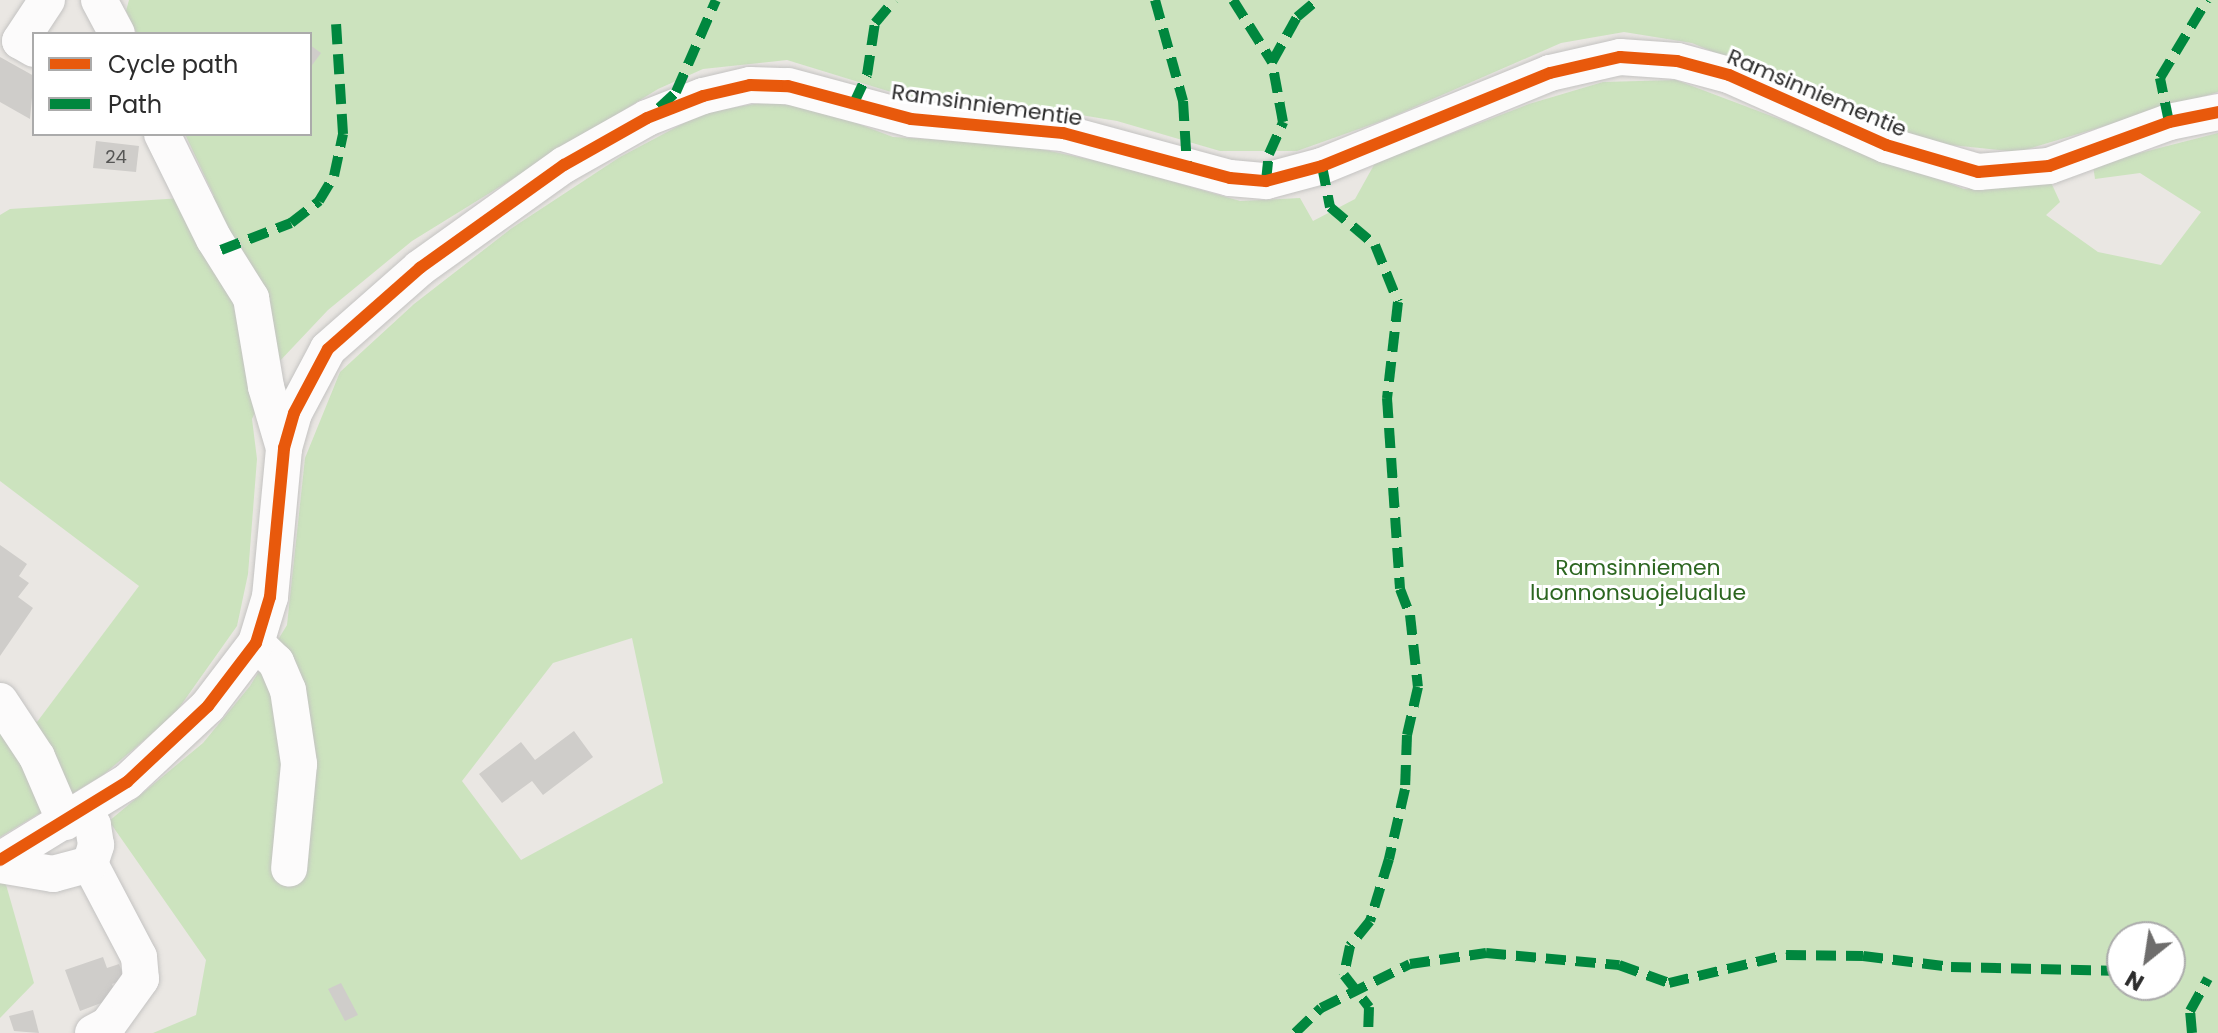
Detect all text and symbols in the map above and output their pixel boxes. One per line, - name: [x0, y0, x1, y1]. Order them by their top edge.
- legend: [32, 32, 312, 136]
- street label: Ramsinniementie: [1723, 43, 1911, 143]
- text: Cycle path: [108, 48, 238, 81]
- street label: Ramsinniementie: [890, 79, 1084, 131]
- text: Path: [108, 88, 162, 121]
- house number: 24: [105, 146, 127, 168]
- park label: Ramsinniemen luonnonsuojelualue: [1530, 554, 1746, 606]
- north arrow: [2106, 921, 2186, 1001]
- text: N: [2120, 963, 2150, 998]

